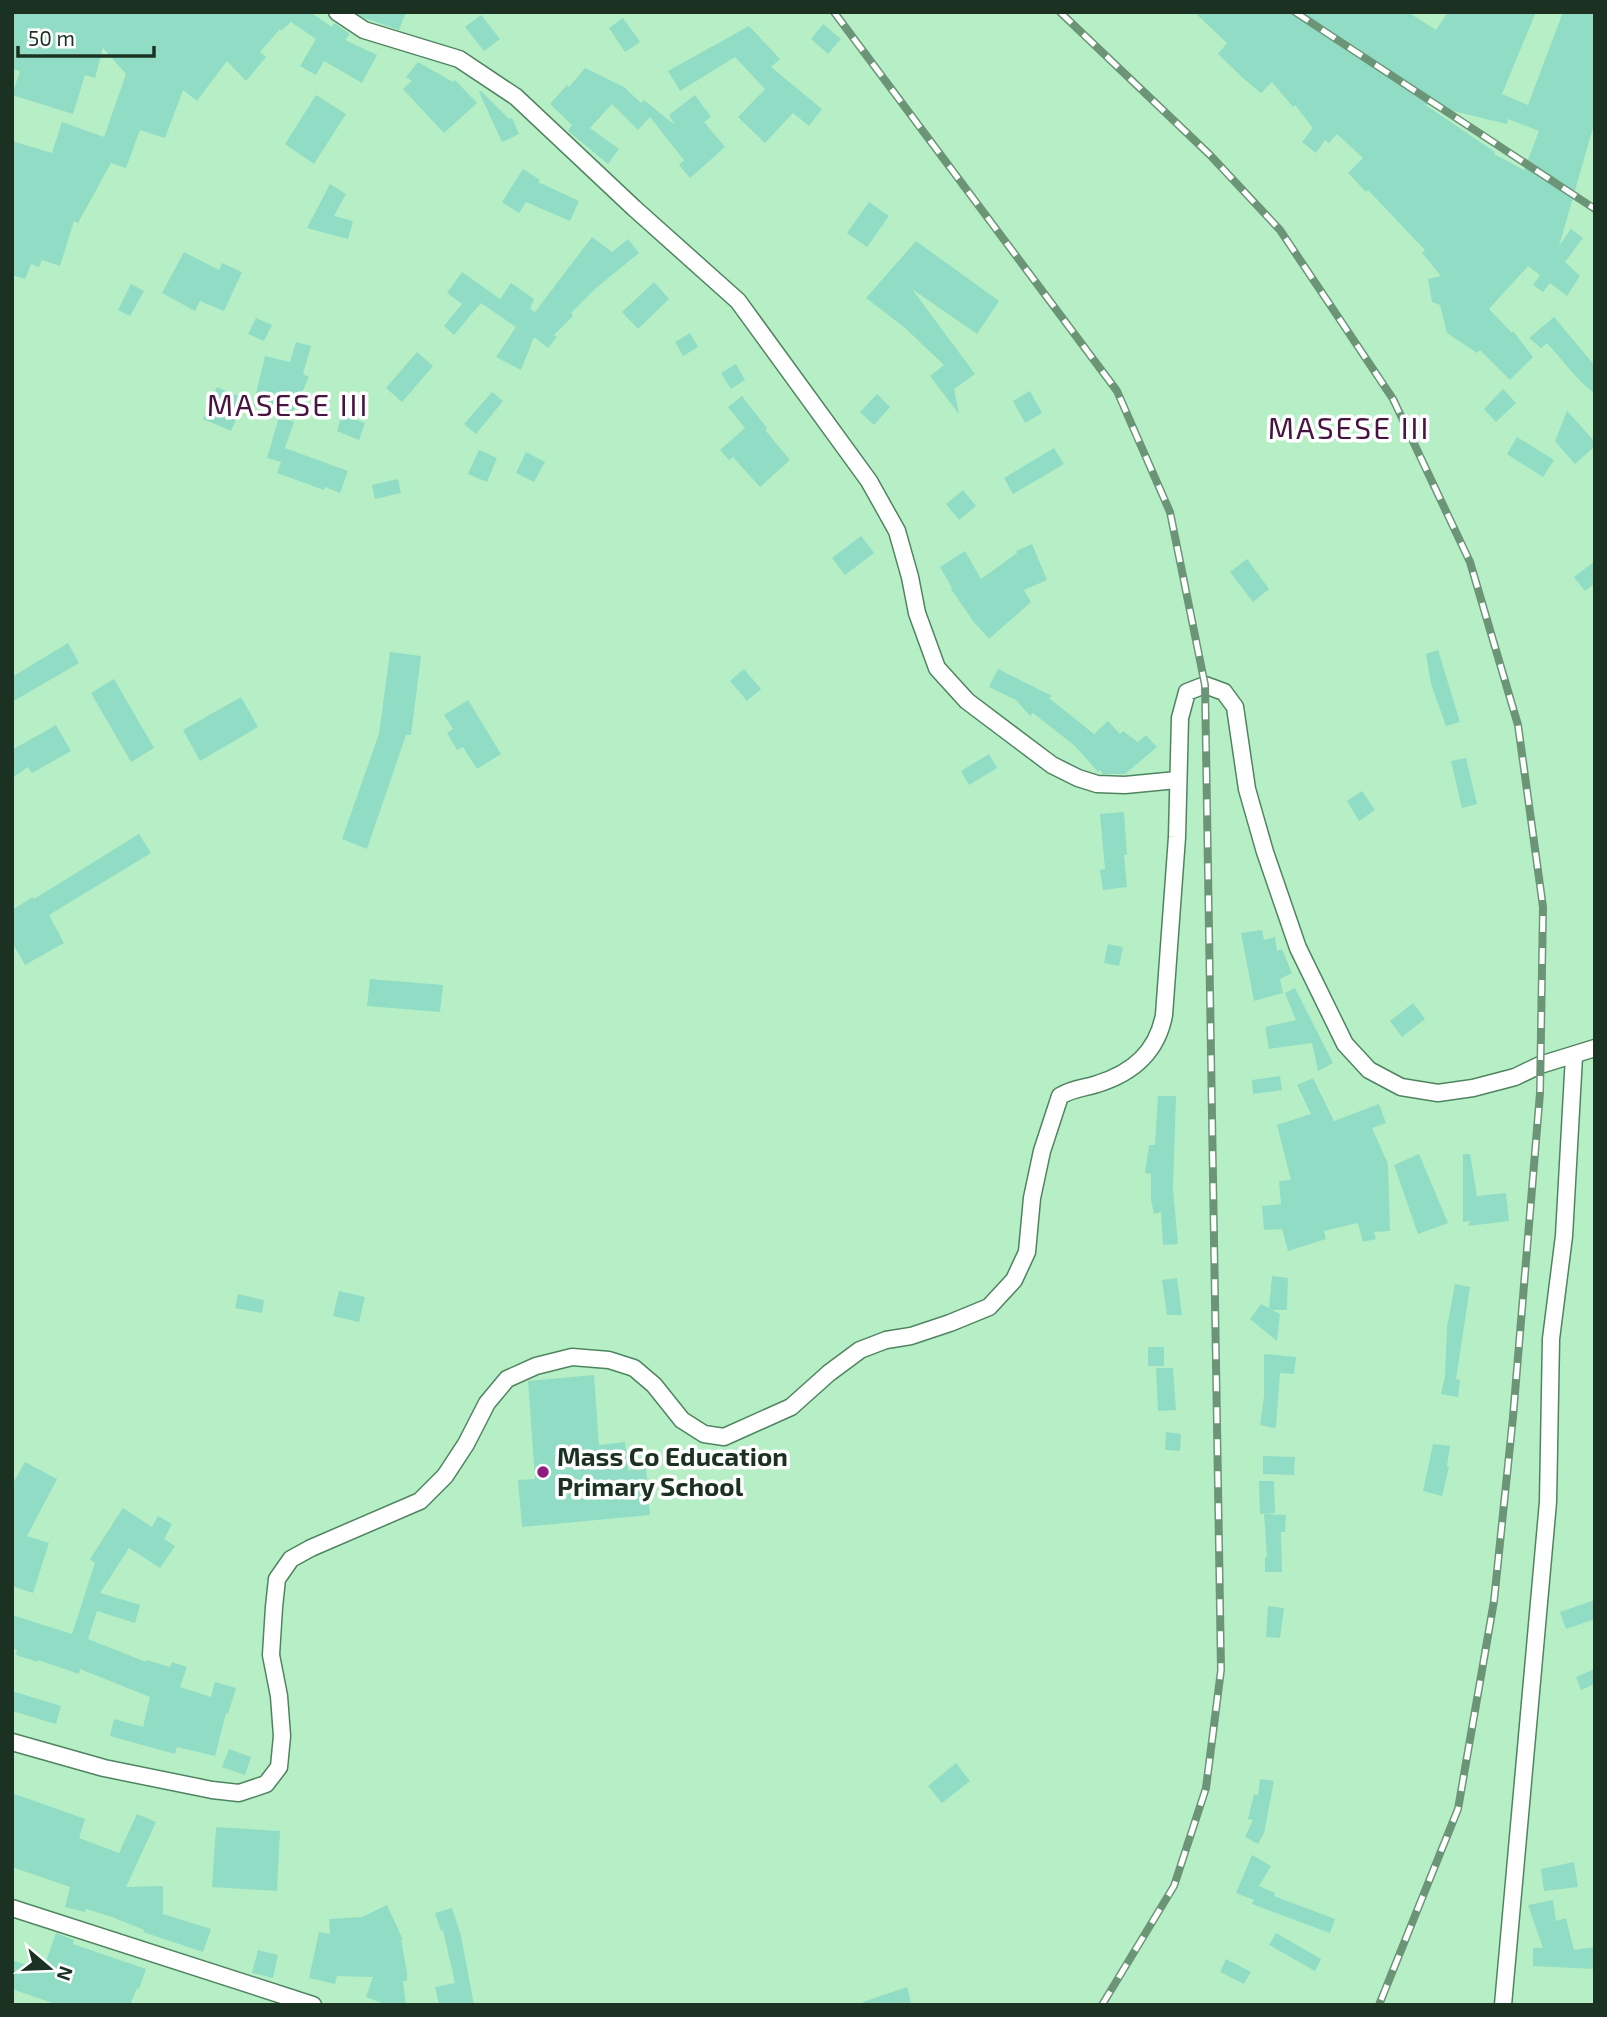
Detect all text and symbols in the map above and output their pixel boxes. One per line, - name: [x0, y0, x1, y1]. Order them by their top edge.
- scale bar: [18, 14, 154, 58]
- text: 50 m: [28, 25, 75, 50]
- district label: MASESE III: [207, 386, 369, 422]
- district label: MASESE III: [1268, 409, 1430, 445]
- place label: Mass Co Education Primary School: [557, 1440, 788, 1502]
- marker: Mass Co Education Primary School: [535, 1464, 551, 1480]
- north arrow: [14, 1933, 84, 2003]
- text: N: [52, 1963, 79, 1984]

